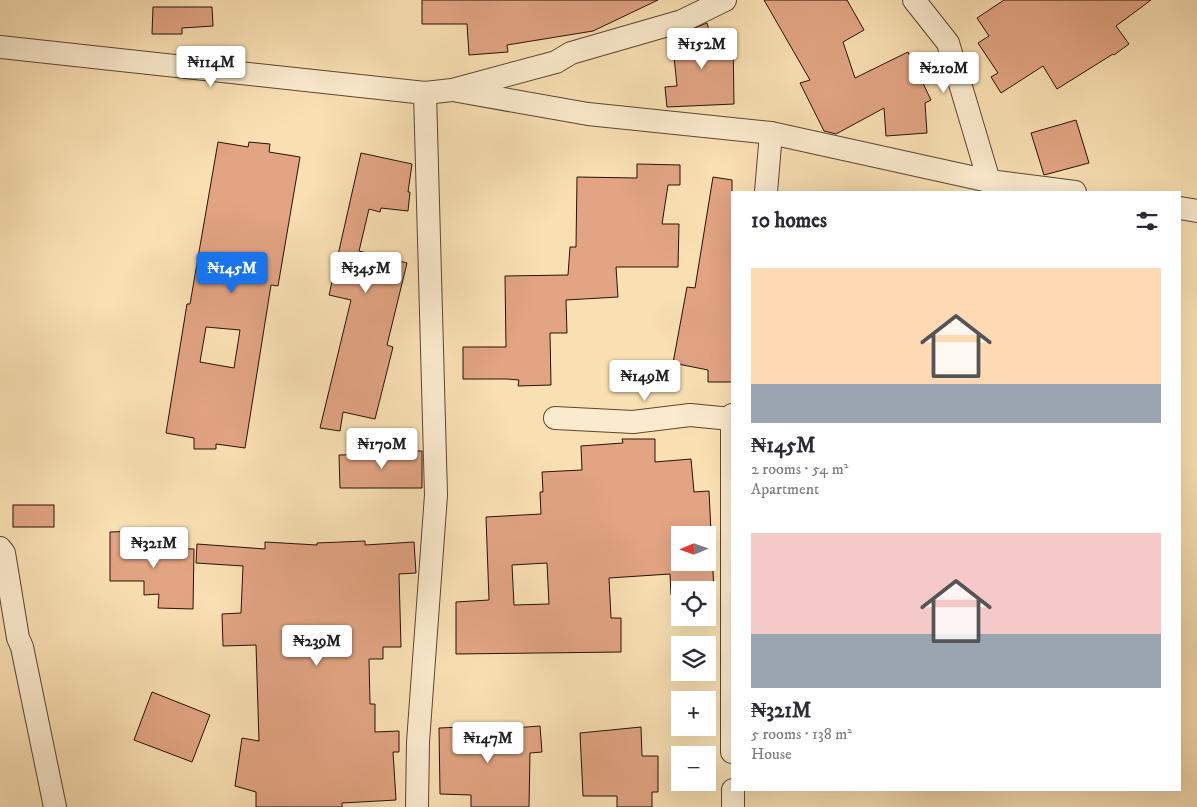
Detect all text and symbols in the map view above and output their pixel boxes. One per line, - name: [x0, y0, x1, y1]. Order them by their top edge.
- pin: ₦152M: [667, 28, 737, 70]
- text: ₦152M: [678, 34, 726, 54]
- pin: ₦114M: [176, 46, 246, 88]
- text: ₦114M: [187, 52, 235, 72]
- pin: ₦210M: [909, 52, 979, 94]
- text: ₦210M: [920, 58, 968, 78]
- icon: filters: [1133, 207, 1161, 235]
- text: 10 homes: [751, 208, 827, 234]
- pin: ₦145M: [197, 252, 267, 294]
- pin: ₦345M: [331, 252, 401, 294]
- text: ₦145M: [207, 258, 257, 278]
- text: ₦345M: [341, 258, 391, 278]
- icon: home: [911, 301, 1001, 391]
- pin: ₦149M: [610, 360, 680, 402]
- text: ₦149M: [620, 366, 670, 386]
- pin: ₦170M: [347, 428, 417, 470]
- text: ₦145M: [751, 433, 815, 459]
- text: ₦170M: [357, 434, 407, 454]
- text: 2 rooms · 54 m²: [751, 459, 848, 479]
- text: Apartment: [751, 479, 819, 499]
- pin: ₦321M: [119, 526, 189, 569]
- north arrow: [671, 526, 716, 571]
- map controls: [671, 526, 716, 791]
- text: ₦321M: [131, 533, 177, 553]
- icon: home: [911, 566, 1001, 656]
- button: locate: [671, 581, 716, 626]
- pin: ₦239M: [282, 624, 352, 667]
- text: ₦239M: [293, 631, 341, 651]
- button: layers: [671, 636, 716, 681]
- button: +: [671, 691, 716, 736]
- text: ₦321M: [751, 698, 811, 724]
- pin: ₦147M: [453, 722, 523, 764]
- text: 5 rooms · 138 m²: [751, 724, 852, 744]
- text: ₦147M: [463, 728, 513, 748]
- text: House: [751, 744, 792, 764]
- button: −: [671, 746, 716, 791]

